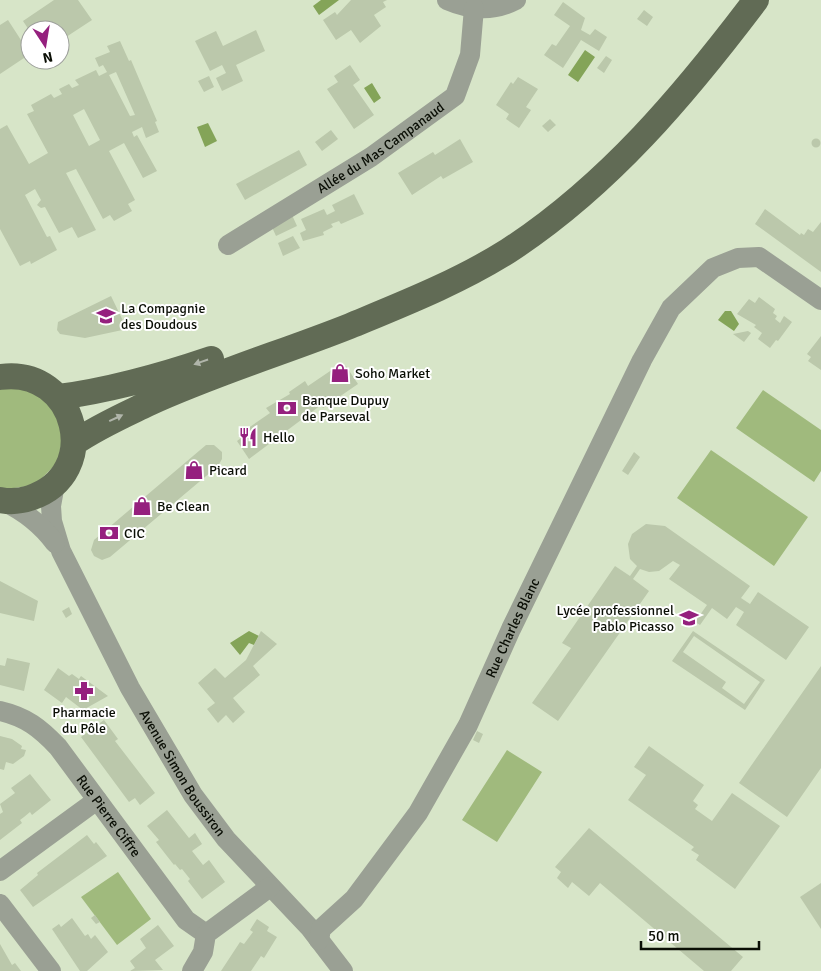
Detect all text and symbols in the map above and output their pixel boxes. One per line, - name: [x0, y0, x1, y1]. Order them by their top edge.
- north arrow: [20, 20, 70, 70]
- text: N: [41, 48, 54, 67]
- street label: Allée du Mas Campanaud: [314, 98, 447, 197]
- place label: La Compagnie des Doudous: [121, 300, 205, 333]
- school or university icon: La Compagnie des Doudous: [95, 305, 117, 327]
- one-way arrow: [193, 359, 208, 366]
- shop icon: Soho Market: [329, 362, 351, 384]
- place label: Soho Market: [355, 365, 430, 382]
- place label: Banque Dupuy de Parseval: [302, 392, 389, 425]
- bank icon: Banque Dupuy de Parseval: [276, 397, 298, 419]
- one-way arrow: [109, 414, 123, 422]
- restaurant icon: Hello: [237, 426, 259, 448]
- place label: Hello: [263, 429, 295, 446]
- shop icon: Picard: [183, 459, 205, 481]
- place label: Picard: [209, 462, 247, 479]
- shop icon: Be Clean: [131, 495, 153, 517]
- place label: Be Clean: [157, 498, 210, 515]
- bank icon: CIC: [98, 522, 120, 544]
- place label: CIC: [124, 525, 145, 542]
- street label: Rue Charles Blanc: [482, 575, 543, 680]
- place label: Lycée professionnel Pablo Picasso: [557, 602, 674, 635]
- school or university icon: Lycée professionnel Pablo Picasso: [678, 607, 700, 629]
- pharmacy icon: Pharmacie du Pôle: [73, 680, 95, 702]
- place label: Pharmacie du Pôle: [52, 704, 116, 737]
- street label: Avenue Simon Boussiron: [136, 706, 229, 839]
- street label: Rue Pierre Ciffre: [73, 771, 145, 860]
- scale bar: [641, 918, 758, 950]
- text: 50 m: [648, 927, 679, 945]

